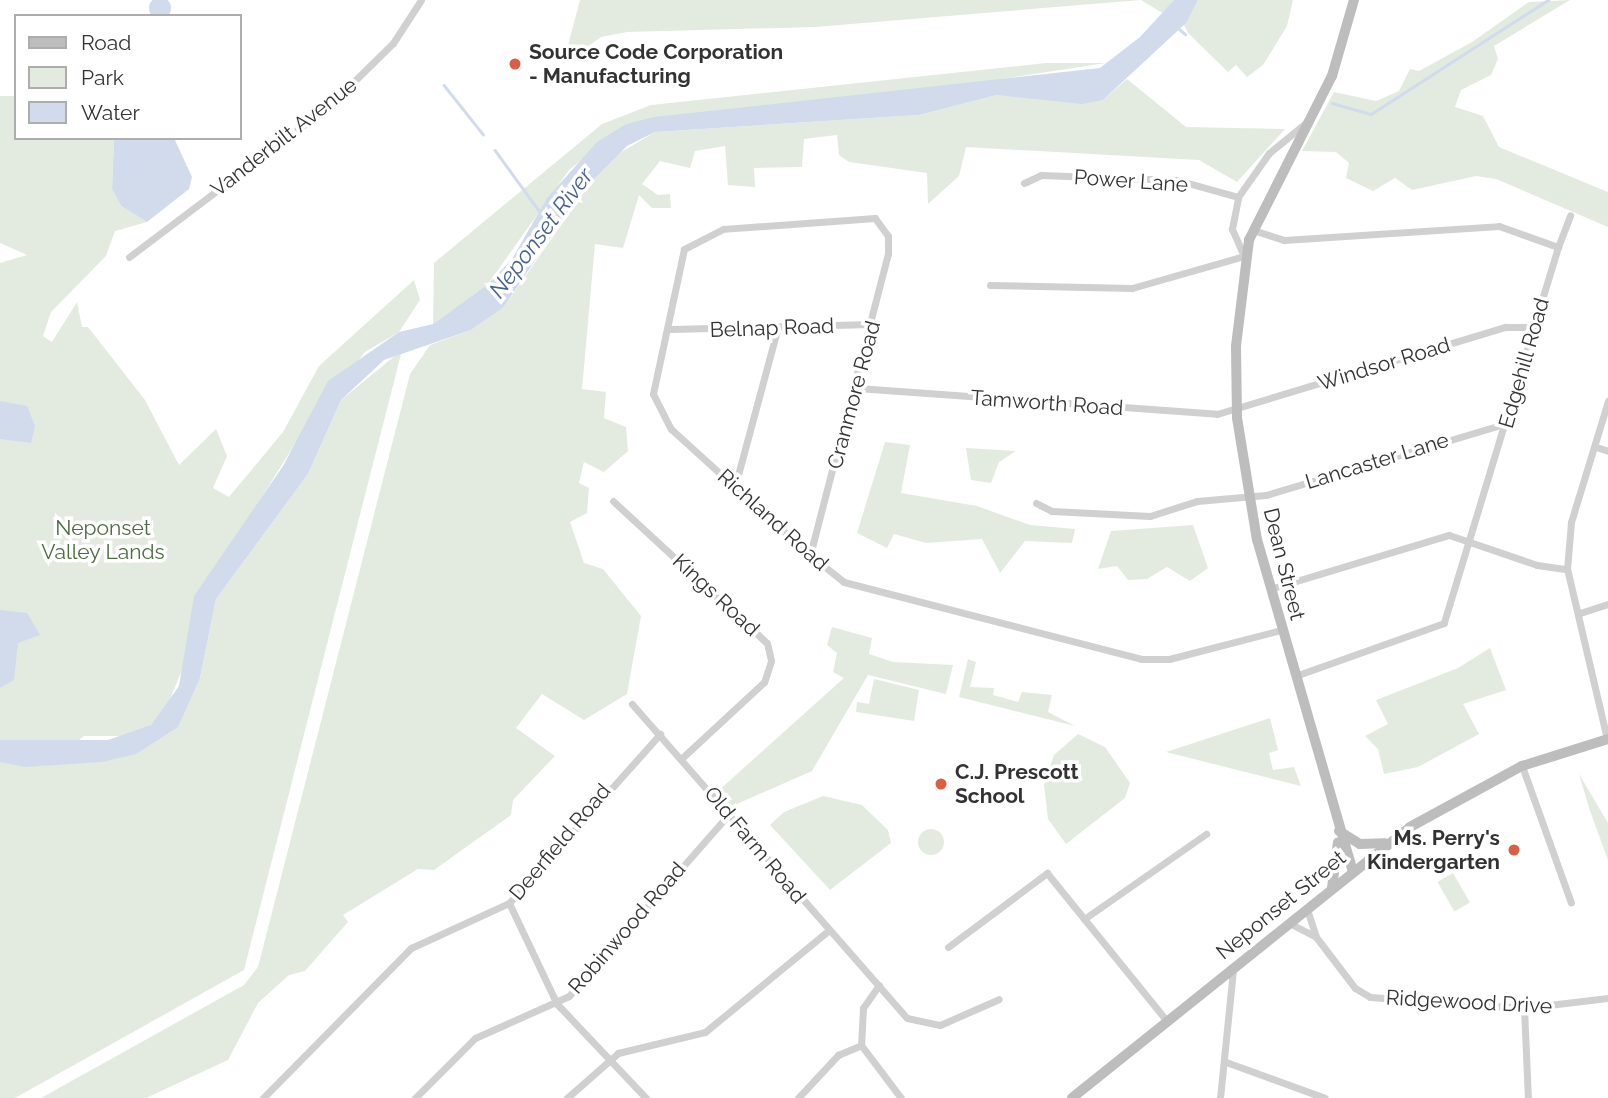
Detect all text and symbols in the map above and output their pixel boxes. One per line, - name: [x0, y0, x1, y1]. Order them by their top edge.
- legend: [14, 14, 242, 140]
- text: Road: [81, 30, 131, 55]
- place label: Source Code Corporation - Manufacturing: [529, 39, 783, 89]
- marker: Source Code Corporation - Manufacturing: [507, 56, 523, 72]
- text: Park: [81, 65, 124, 90]
- street label: Vanderbilt Avenue: [206, 72, 362, 202]
- text: Water: [81, 100, 140, 125]
- water label: Neponset River: [483, 163, 599, 303]
- street label: Power Lane: [1073, 164, 1189, 198]
- street label: Edgehill Road: [1493, 295, 1555, 431]
- street label: Belnap Road: [709, 313, 835, 343]
- street label: Cranmore Road: [822, 318, 886, 472]
- street label: Windsor Road: [1315, 332, 1453, 396]
- street label: Tamworth Road: [970, 385, 1124, 421]
- street label: Lancaster Lane: [1302, 427, 1452, 495]
- street label: Richland Road: [712, 464, 834, 576]
- street label: Dean Street: [1258, 505, 1310, 623]
- park label: Neponset Valley Lands: [41, 515, 165, 565]
- street label: Kings Road: [667, 549, 765, 641]
- place label: C.J. Prescott School: [955, 759, 1079, 809]
- marker: C.J. Prescott School: [933, 776, 949, 792]
- street label: Deerfield Road: [504, 779, 616, 905]
- street label: Old Farm Road: [699, 781, 811, 909]
- place label: Ms. Perry's Kindergarten: [1367, 825, 1500, 875]
- marker: Ms. Perry's Kindergarten: [1506, 842, 1522, 858]
- street label: Neponset Street: [1211, 845, 1351, 965]
- street label: Robinwood Road: [563, 857, 691, 999]
- street label: Ridgewood Drive: [1385, 985, 1553, 1019]

